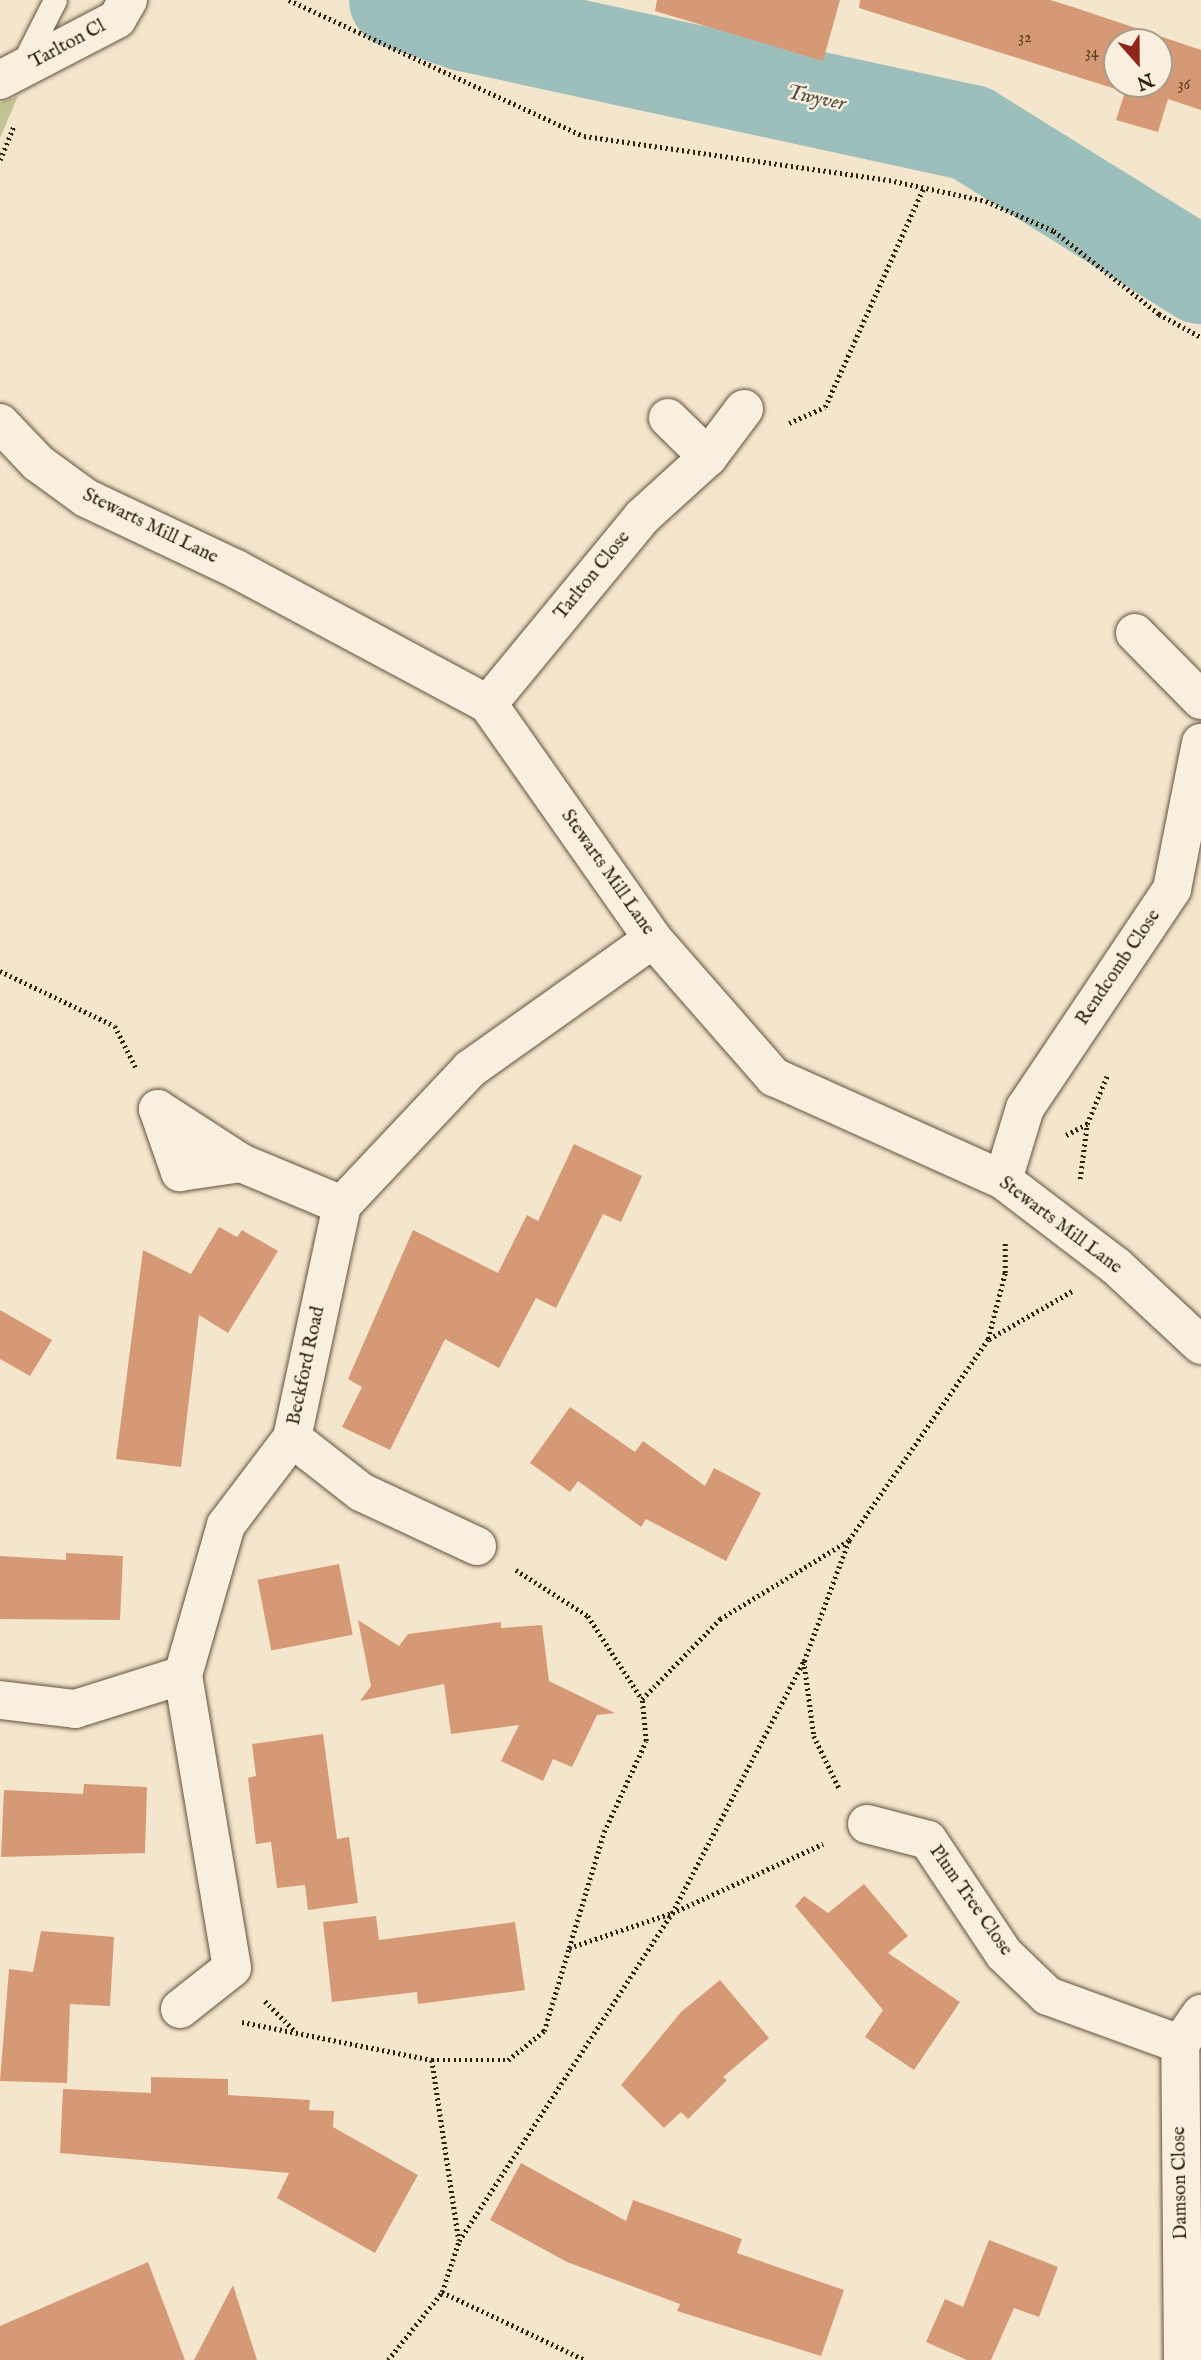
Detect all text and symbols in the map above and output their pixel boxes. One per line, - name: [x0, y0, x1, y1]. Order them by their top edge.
- street label: Tarlton Cl: [26, 16, 110, 74]
- house number: 32: [1018, 28, 1032, 48]
- north arrow: [1103, 28, 1173, 98]
- house number: 34: [1085, 43, 1099, 63]
- text: N: [1133, 67, 1157, 95]
- house number: 36: [1178, 75, 1190, 95]
- water label: Twyver: [784, 80, 848, 118]
- street label: Stewarts Mill Lane: [78, 484, 222, 570]
- street label: Tarlton Close: [550, 527, 636, 625]
- street label: Stewarts Mill Lane: [555, 806, 659, 940]
- street label: Rendcomb Close: [1072, 906, 1166, 1030]
- street label: Stewarts Mill Lane: [994, 1172, 1126, 1280]
- street label: Beckford Road: [283, 1305, 331, 1427]
- street label: Plum Tree Close: [923, 1841, 1017, 1961]
- street label: Damson Close: [1169, 2126, 1193, 2240]

